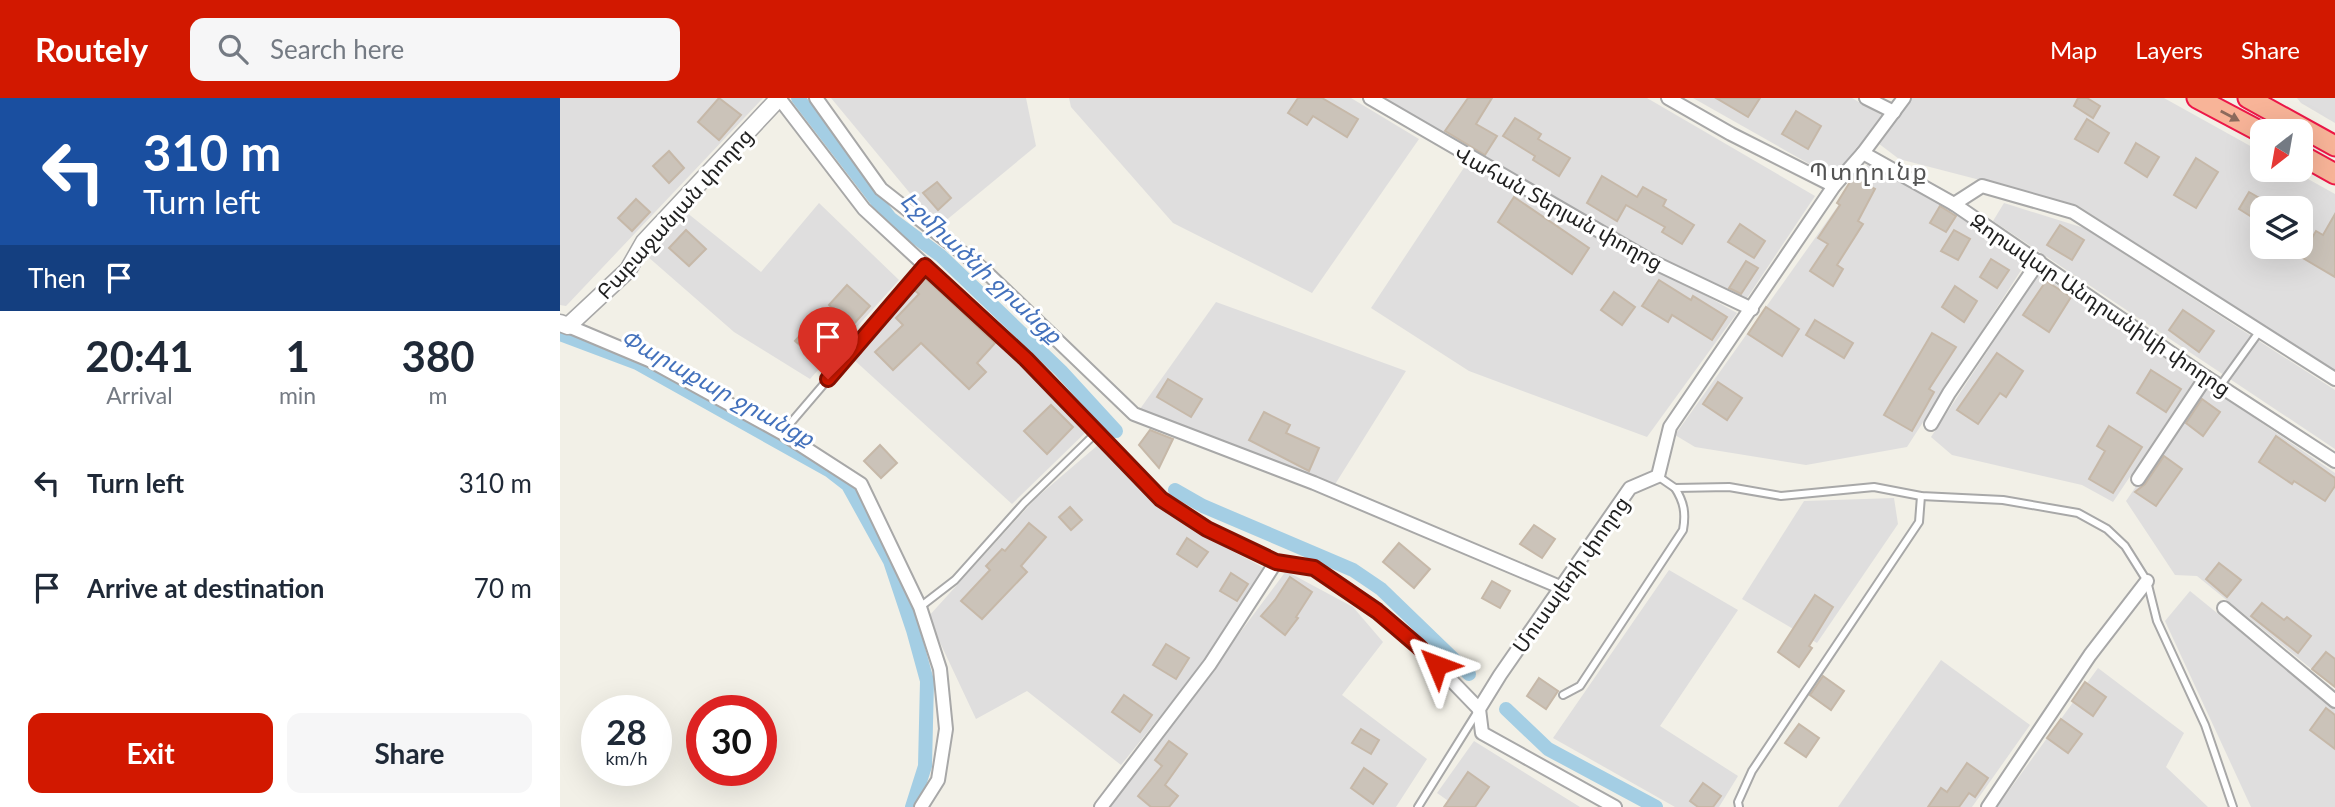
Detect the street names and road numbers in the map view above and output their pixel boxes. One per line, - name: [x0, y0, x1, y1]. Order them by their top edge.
- street label: Բաբաջանյան փողոց: [591, 123, 758, 304]
- street label: Վահան Տերյան փողոց: [1450, 139, 1667, 276]
- street label: Զորավար Անդրանիկի փողոց: [1966, 207, 2236, 401]
- street label: Մուսալեռի փողոց: [1507, 491, 1634, 658]

